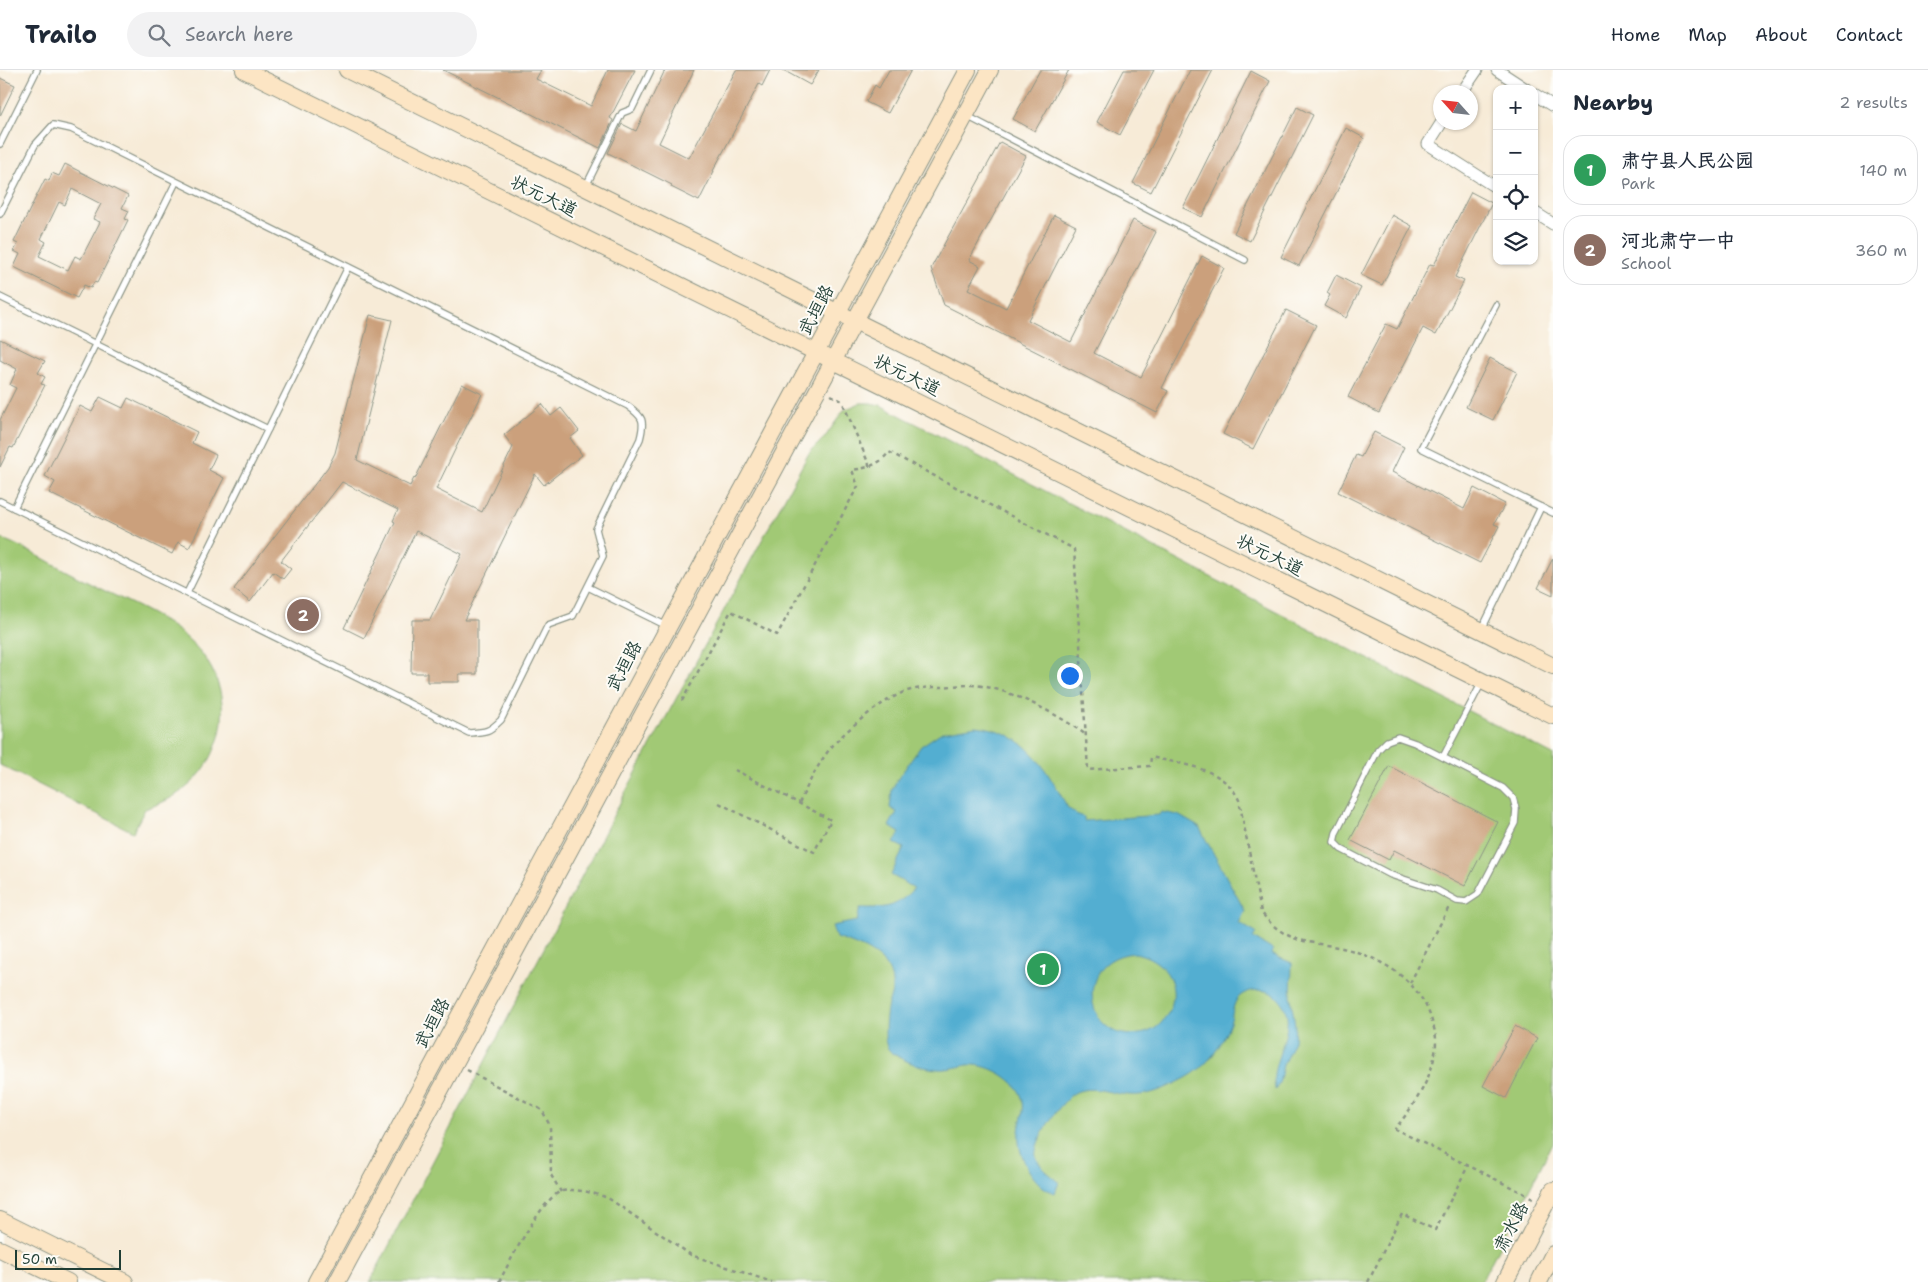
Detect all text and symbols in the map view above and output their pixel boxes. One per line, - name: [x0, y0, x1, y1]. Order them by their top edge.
- search box: [127, 12, 477, 57]
- text: Trailo: [25, 19, 97, 51]
- icon: search: [145, 21, 173, 49]
- text: Search here: [185, 22, 294, 47]
- text: Home: [1611, 23, 1660, 47]
- text: Map: [1688, 23, 1727, 47]
- text: About: [1755, 23, 1808, 47]
- text: Contact: [1836, 23, 1903, 47]
- north arrow: [1433, 85, 1478, 130]
- map controls: [1493, 85, 1538, 265]
- button: +: [1493, 85, 1538, 130]
- text: Nearby: [1573, 89, 1653, 117]
- text: 2 results: [1839, 92, 1908, 113]
- button: −: [1493, 130, 1538, 175]
- text: 肃宁县人民公园: [1621, 148, 1754, 173]
- text: 1: [1586, 160, 1594, 181]
- text: 140 m: [1860, 160, 1907, 181]
- street label: 状元大道: [506, 169, 582, 223]
- text: Park: [1621, 173, 1655, 194]
- button: locate: [1493, 175, 1538, 220]
- button: layers: [1493, 220, 1538, 265]
- text: 河北肃宁一中: [1621, 228, 1735, 253]
- text: 2: [1584, 240, 1596, 261]
- text: 360 m: [1855, 240, 1907, 261]
- text: School: [1621, 253, 1671, 274]
- street label: 武垣路: [793, 281, 839, 339]
- street label: 状元大道: [869, 348, 945, 402]
- street label: 状元大道: [1232, 528, 1308, 582]
- pin: 2: [287, 596, 319, 634]
- street label: 武垣路: [601, 637, 647, 695]
- your location: [1057, 663, 1083, 689]
- pin: 1: [1027, 950, 1059, 988]
- street label: 武垣路: [409, 994, 455, 1052]
- street label: 肃水路: [1488, 1197, 1534, 1257]
- scale bar: [15, 1247, 121, 1270]
- text: 50 m: [22, 1250, 57, 1268]

